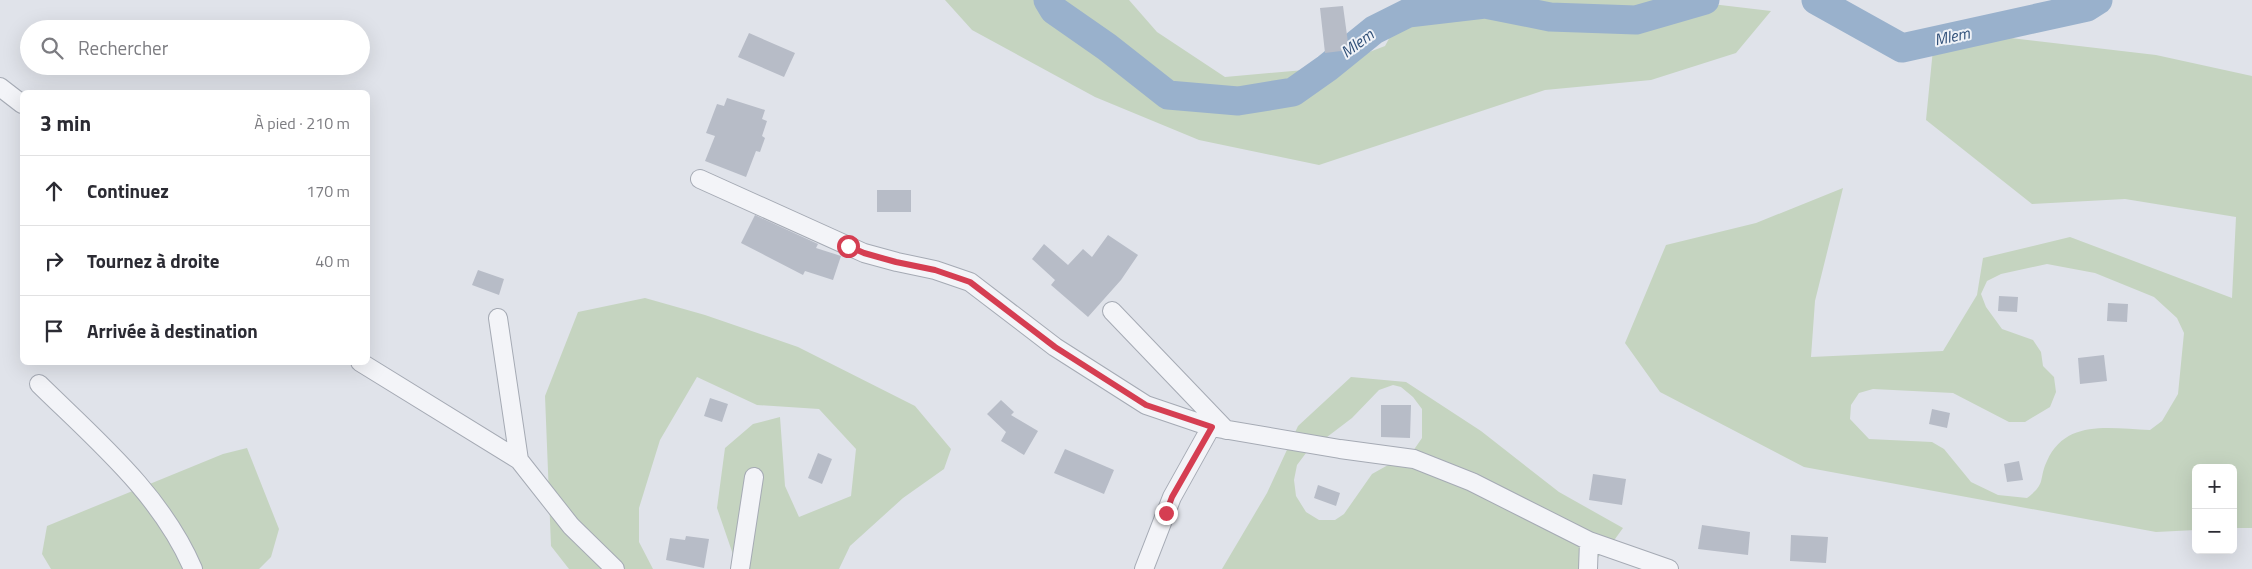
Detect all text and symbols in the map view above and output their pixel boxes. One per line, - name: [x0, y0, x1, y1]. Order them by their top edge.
- search box: [20, 20, 370, 75]
- water label: Mlem: [1932, 20, 1973, 51]
- water label: Mlem: [1336, 22, 1379, 63]
- text: Rechercher: [78, 33, 168, 62]
- icon: search: [38, 34, 66, 62]
- text: 3 min: [40, 107, 91, 139]
- text: À pied · 210 m: [254, 111, 350, 135]
- text: Continuez: [87, 176, 169, 205]
- icon: ahead: [40, 177, 68, 205]
- text: 170 m: [306, 179, 350, 203]
- route start: [837, 235, 860, 258]
- text: Tournez à droite: [87, 246, 219, 275]
- icon: right: [40, 247, 68, 275]
- text: 40 m: [315, 249, 350, 273]
- text: Arrivée à destination: [87, 316, 258, 345]
- icon: arrive: [40, 317, 68, 345]
- map controls: [2192, 464, 2237, 554]
- button: +: [2192, 464, 2237, 509]
- route end: [1155, 502, 1178, 525]
- button: −: [2192, 509, 2237, 554]

